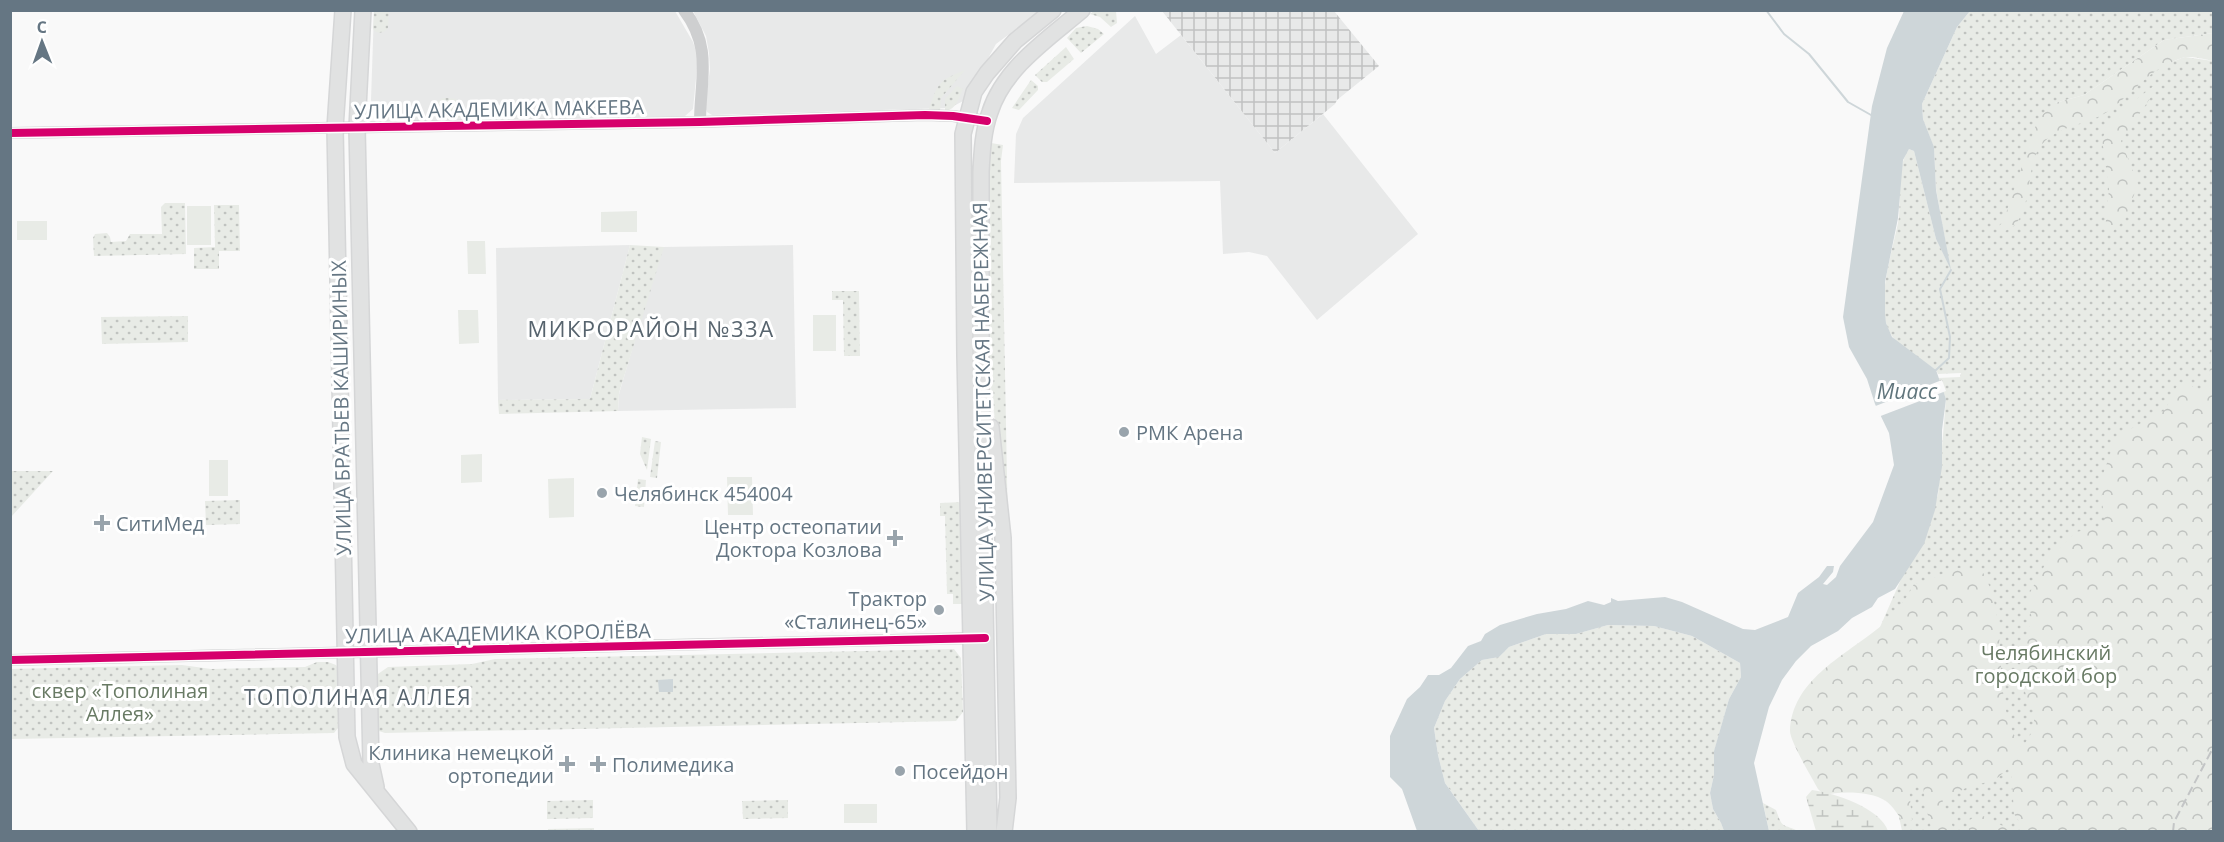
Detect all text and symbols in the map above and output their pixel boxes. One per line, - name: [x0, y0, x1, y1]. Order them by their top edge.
- north arrow: [12, 12, 72, 72]
- text: С: [36, 16, 47, 38]
- street label: УЛИЦА АКАДЕМИКА МАКЕЕВА: [354, 93, 645, 125]
- street label: УЛИЦА УНИВЕРСИТЕТСКАЯ НАБЕРЕЖНАЯ: [966, 202, 1000, 602]
- street label: УЛИЦА БРАТЬЕВ КАШИРИНЫХ: [325, 260, 357, 556]
- district label: МИКРОРАЙОН №33А: [527, 313, 775, 343]
- water label: Миасс: [1877, 377, 1938, 405]
- place label: РМК Арена: [1136, 419, 1243, 446]
- marker: РМК Арена: [1117, 425, 1131, 439]
- place label: Челябинск 454004: [614, 480, 793, 507]
- marker: Челябинск 454004: [595, 486, 609, 500]
- place label: СитиМед: [116, 510, 205, 537]
- place label: Центр остеопатии Доктора Козлова: [704, 513, 882, 563]
- marker: СитиМед: [93, 514, 111, 532]
- marker: Центр остеопатии Доктора Козлова: [886, 529, 904, 547]
- place label: Трактор «Сталинец-65»: [784, 585, 927, 635]
- marker: Трактор «Сталинец-65»: [932, 603, 946, 617]
- street label: УЛИЦА АКАДЕМИКА КОРОЛЁВА: [345, 617, 651, 649]
- park label: Челябинский городской бор: [1975, 639, 2117, 689]
- park label: сквер «Тополиная Аллея»: [32, 677, 208, 727]
- district label: ТОПОЛИНАЯ АЛЛЕЯ: [244, 683, 472, 711]
- place label: Клиника немецкой ортопедии: [368, 739, 554, 789]
- place label: Полимедика: [612, 751, 734, 778]
- marker: Клиника немецкой ортопедии: [558, 755, 576, 773]
- marker: Полимедика: [589, 755, 607, 773]
- place label: Посейдон: [912, 758, 1008, 785]
- marker: Посейдон: [893, 764, 907, 778]

